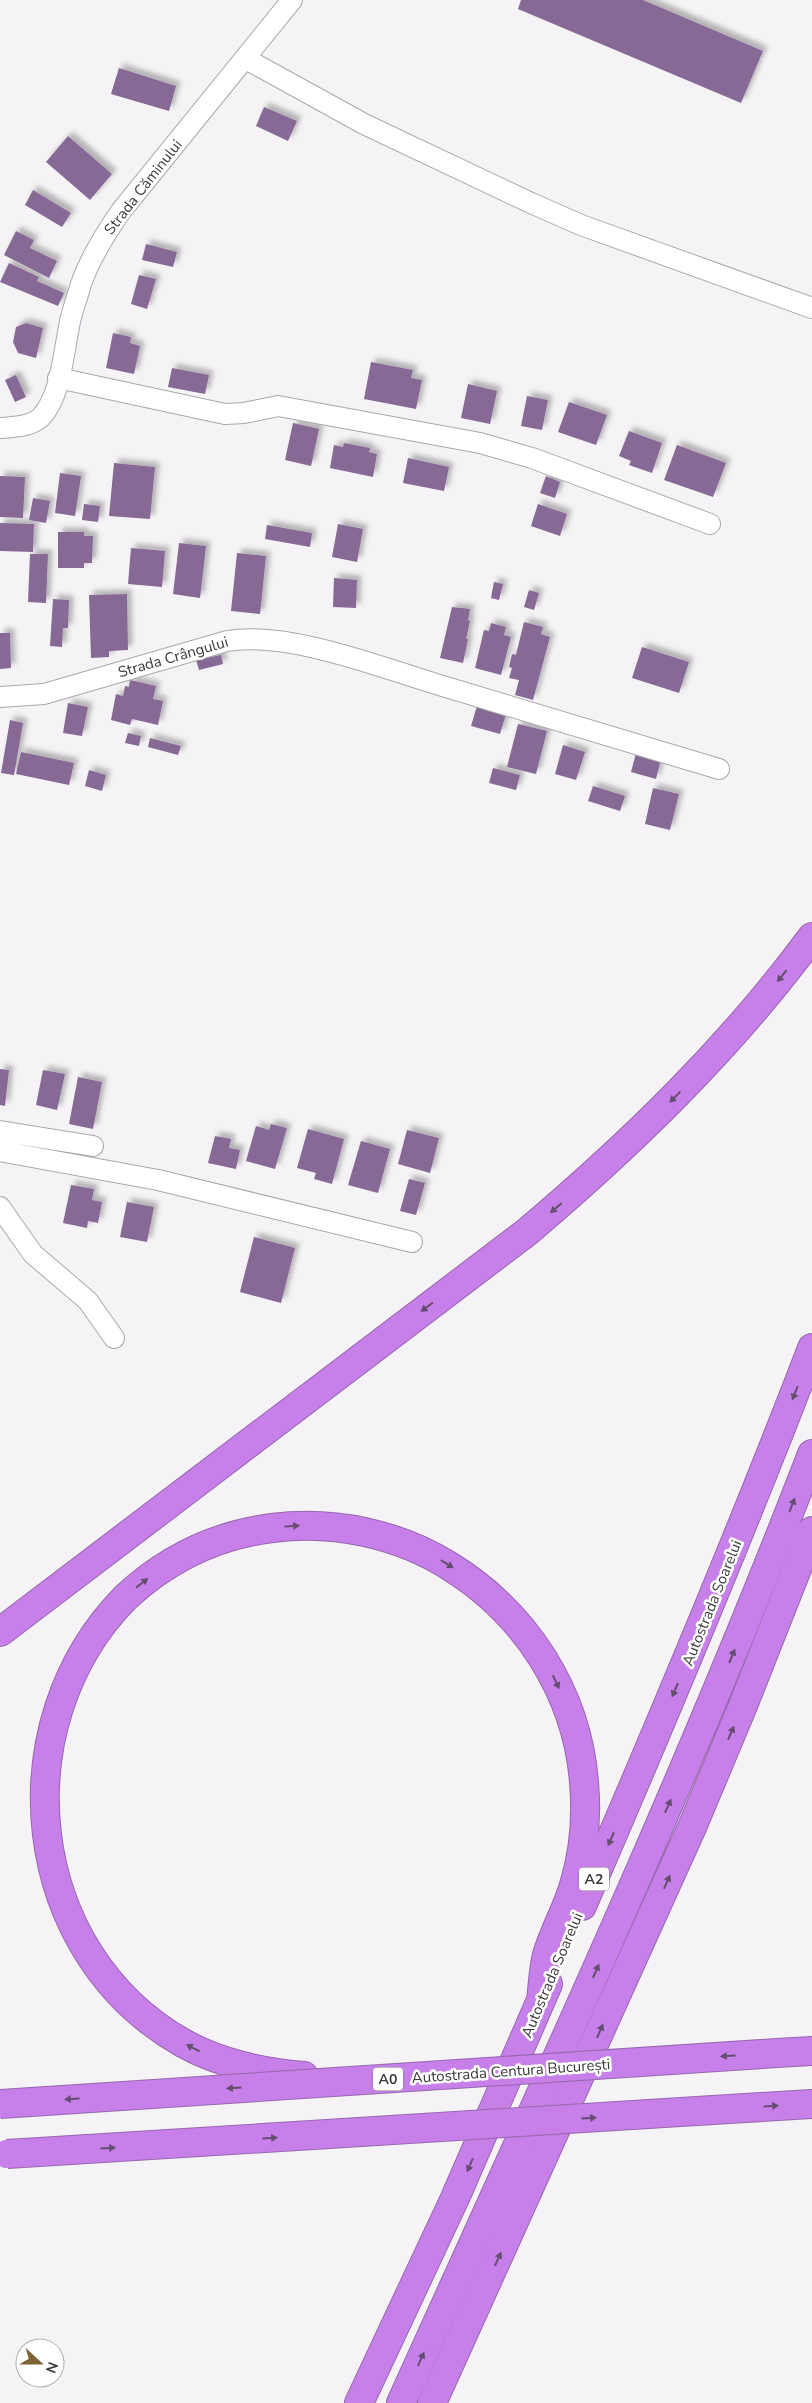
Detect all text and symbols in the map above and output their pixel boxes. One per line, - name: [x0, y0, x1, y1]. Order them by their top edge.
- street label: Strada Căminului: [100, 135, 186, 239]
- street label: Strada Crângului: [116, 632, 230, 682]
- one-way arrow: [777, 969, 788, 982]
- one-way arrow: [669, 1091, 681, 1103]
- one-way arrow: [550, 1202, 562, 1214]
- one-way arrow: [421, 1302, 434, 1313]
- one-way arrow: [790, 1386, 798, 1401]
- one-way arrow: [789, 1498, 797, 1512]
- one-way arrow: [284, 1522, 300, 1530]
- street label: Autostrada Soarelui: [678, 1537, 746, 1669]
- one-way arrow: [440, 1560, 454, 1569]
- one-way arrow: [135, 1577, 148, 1588]
- one-way arrow: [728, 1648, 736, 1663]
- one-way arrow: [552, 1675, 560, 1689]
- one-way arrow: [671, 1683, 679, 1697]
- one-way arrow: [728, 1726, 736, 1740]
- one-way arrow: [664, 1799, 672, 1813]
- one-way arrow: [606, 1832, 614, 1846]
- road number: A2: [579, 1868, 609, 1890]
- one-way arrow: [662, 1875, 671, 1890]
- street label: Autostrada Soarelui: [517, 1909, 587, 2041]
- one-way arrow: [592, 1964, 600, 1978]
- one-way arrow: [597, 2024, 605, 2038]
- one-way arrow: [186, 2044, 201, 2052]
- one-way arrow: [720, 2053, 736, 2061]
- street label: Autostrada Centura București: [411, 2054, 611, 2088]
- road number: A0: [373, 2068, 403, 2090]
- one-way arrow: [226, 2085, 242, 2093]
- one-way arrow: [64, 2095, 80, 2103]
- one-way arrow: [763, 2102, 779, 2110]
- one-way arrow: [582, 2113, 598, 2121]
- one-way arrow: [262, 2134, 278, 2142]
- one-way arrow: [100, 2144, 116, 2152]
- one-way arrow: [465, 2158, 473, 2172]
- one-way arrow: [494, 2252, 502, 2266]
- north arrow: [15, 2338, 65, 2388]
- one-way arrow: [417, 2352, 425, 2366]
- text: N: [41, 2359, 62, 2376]

